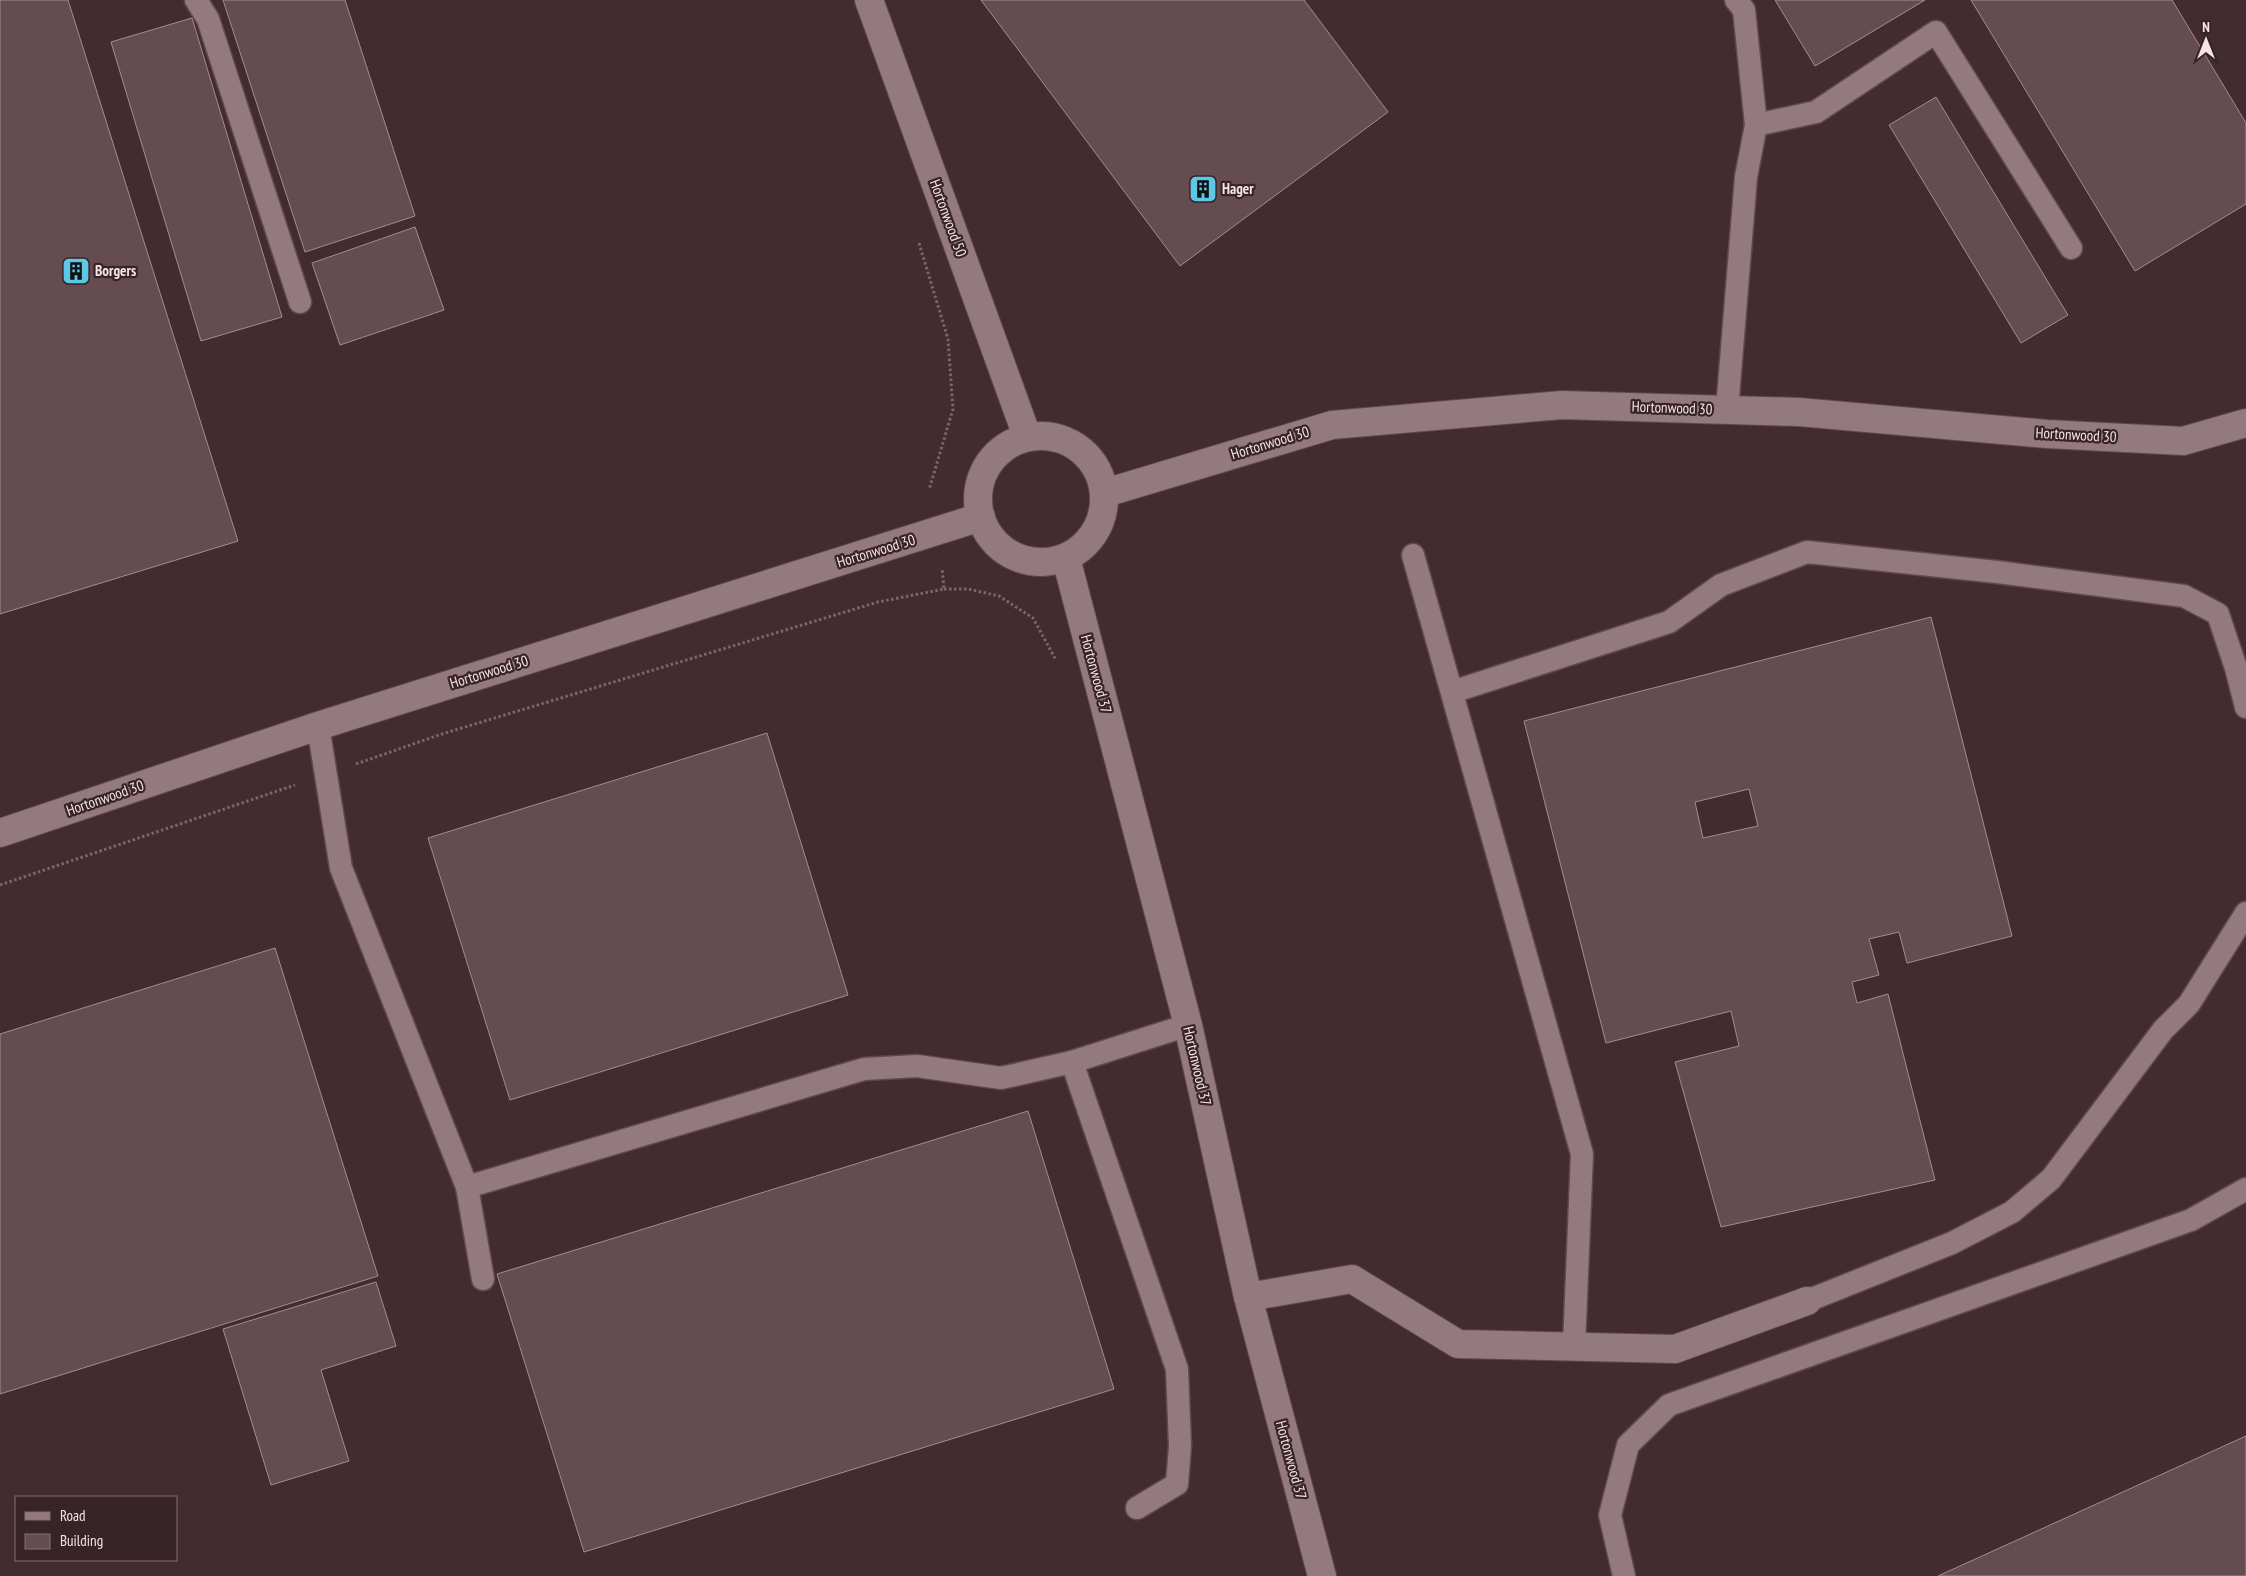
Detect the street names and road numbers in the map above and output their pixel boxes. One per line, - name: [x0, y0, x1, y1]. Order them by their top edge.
- street label: Hortonwood 50: [926, 177, 971, 259]
- street label: Hortonwood 30: [1631, 397, 1713, 418]
- street label: Hortonwood 30: [1228, 422, 1312, 463]
- street label: Hortonwood 30: [2035, 423, 2117, 446]
- street label: Hortonwood 30: [834, 530, 918, 571]
- street label: Hortonwood 37: [1077, 632, 1116, 715]
- street label: Hortonwood 30: [447, 651, 531, 692]
- street label: Hortonwood 30: [63, 775, 146, 820]
- street label: Hortonwood 37: [1179, 1024, 1216, 1107]
- street label: Hortonwood 37: [1272, 1418, 1311, 1501]

